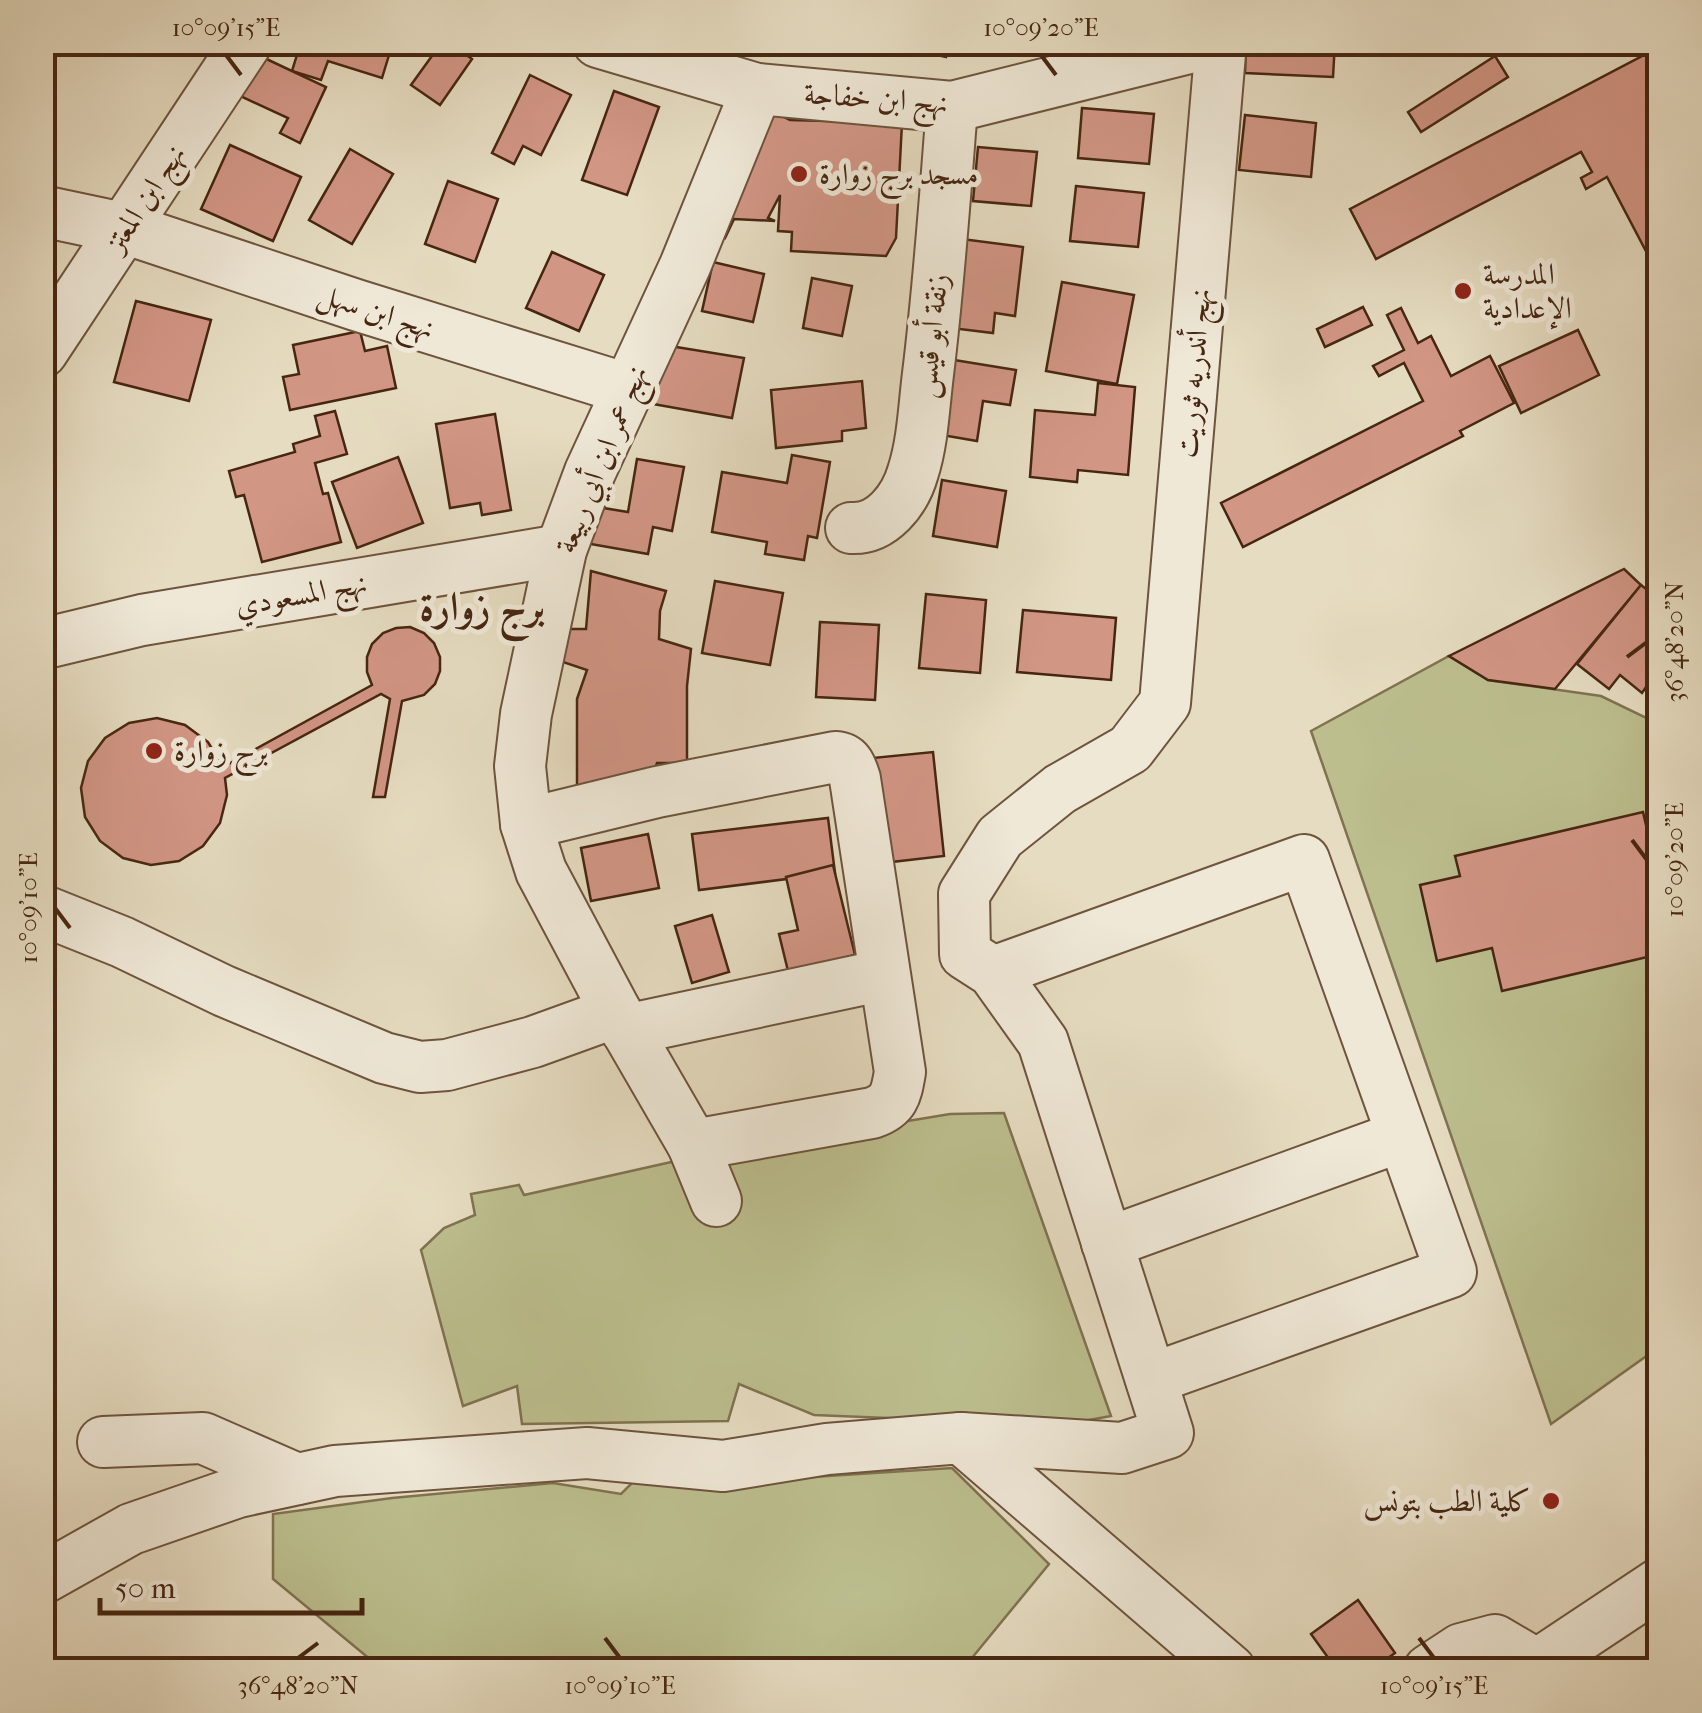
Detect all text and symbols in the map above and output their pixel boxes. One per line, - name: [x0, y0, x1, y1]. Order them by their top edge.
- text: 10°09'15"E: [172, 13, 280, 42]
- text: 10°09'20"E: [983, 13, 1099, 42]
- street label: نهج ابن خفاجة: [802, 76, 949, 130]
- street label: نهج ابن المعتز: [96, 138, 201, 266]
- place label: مسجد برج زوارة: [819, 157, 978, 200]
- marker: مسجد برج زوارة: [788, 163, 810, 185]
- place label: المدرسة الإعدادية: [1483, 257, 1572, 330]
- street label: زنقة أبو قيس: [904, 272, 957, 400]
- street label: نهج ابن سهل: [310, 276, 438, 355]
- marker: المدرسة الإعدادية: [1452, 280, 1474, 302]
- street label: نهج أندريه ثوريت: [1165, 287, 1227, 460]
- street label: نهج عمر ابن أبي ربيعة: [544, 359, 663, 562]
- street label: نهج المسعودي: [232, 566, 371, 632]
- text: 36°48'20"N: [1660, 582, 1689, 702]
- district label: برج زوارة: [419, 584, 545, 643]
- place label: برج زوارة: [174, 734, 268, 777]
- marker: برج زوارة: [143, 740, 165, 762]
- text: 10°09'20"E: [1660, 802, 1689, 918]
- text: 10°09'10"E: [14, 852, 43, 964]
- place label: كلية الطب بتونس: [1363, 1484, 1531, 1521]
- marker: كلية الطب بتونس: [1540, 1490, 1562, 1512]
- scale bar: [100, 1553, 362, 1615]
- text: 50 m: [115, 1571, 176, 1606]
- text: 36°48'20"N: [238, 1671, 358, 1700]
- text: 10°09'10"E: [564, 1671, 676, 1700]
- text: 10°09'15"E: [1380, 1671, 1488, 1700]

